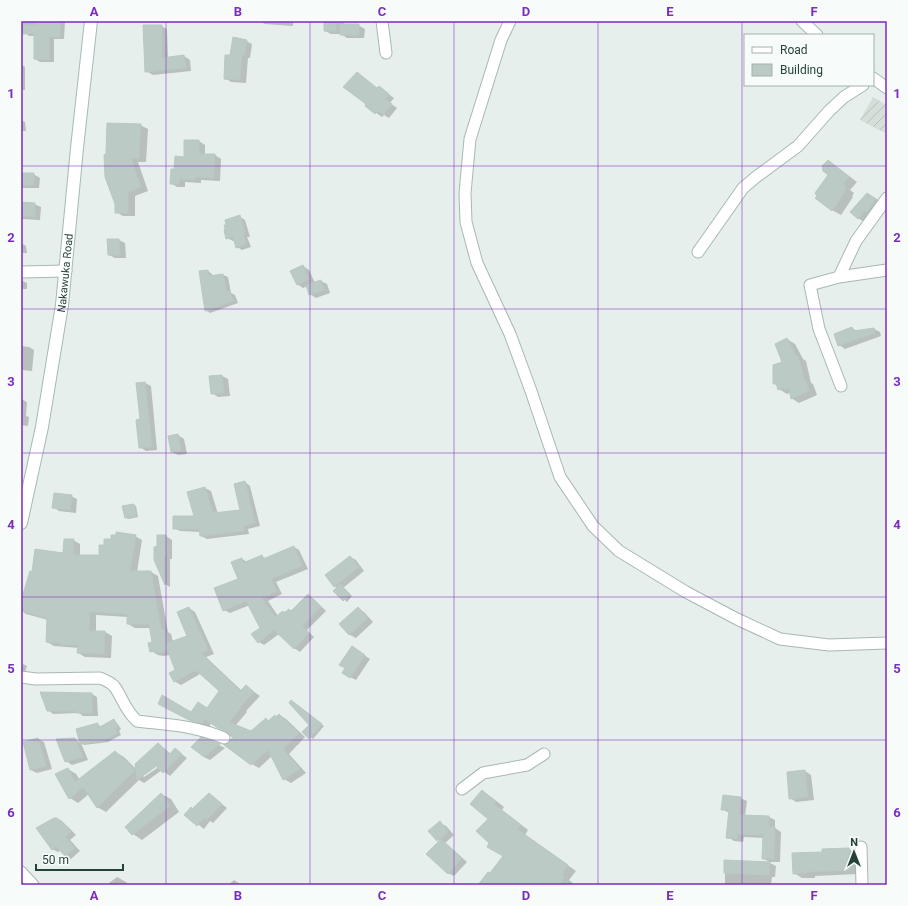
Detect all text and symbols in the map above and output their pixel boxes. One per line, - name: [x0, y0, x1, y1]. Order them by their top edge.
- text: A: [90, 4, 99, 19]
- text: B: [234, 4, 242, 19]
- text: C: [378, 4, 387, 19]
- text: D: [522, 4, 530, 19]
- text: E: [666, 4, 674, 19]
- text: F: [810, 4, 818, 19]
- legend: [744, 34, 874, 86]
- text: Road: [780, 43, 808, 57]
- text: Building: [780, 63, 823, 77]
- text: 1: [7, 86, 15, 101]
- text: 1: [893, 86, 901, 101]
- text: 2: [7, 230, 15, 245]
- text: 2: [893, 230, 901, 245]
- street label: Nakawuka Road: [54, 233, 75, 314]
- text: 3: [7, 374, 15, 389]
- text: 3: [893, 374, 901, 389]
- text: 4: [7, 517, 15, 532]
- text: 4: [893, 517, 901, 532]
- text: 5: [7, 661, 15, 676]
- text: 5: [893, 661, 901, 676]
- text: 6: [7, 805, 15, 820]
- text: 6: [893, 805, 901, 820]
- north arrow: [834, 832, 874, 872]
- text: N: [850, 836, 858, 849]
- scale bar: [36, 846, 123, 872]
- text: 50 m: [42, 853, 69, 867]
- text: A: [90, 888, 99, 903]
- text: B: [234, 888, 242, 903]
- text: C: [378, 888, 387, 903]
- text: D: [522, 888, 530, 903]
- text: E: [666, 888, 674, 903]
- text: F: [810, 888, 818, 903]

